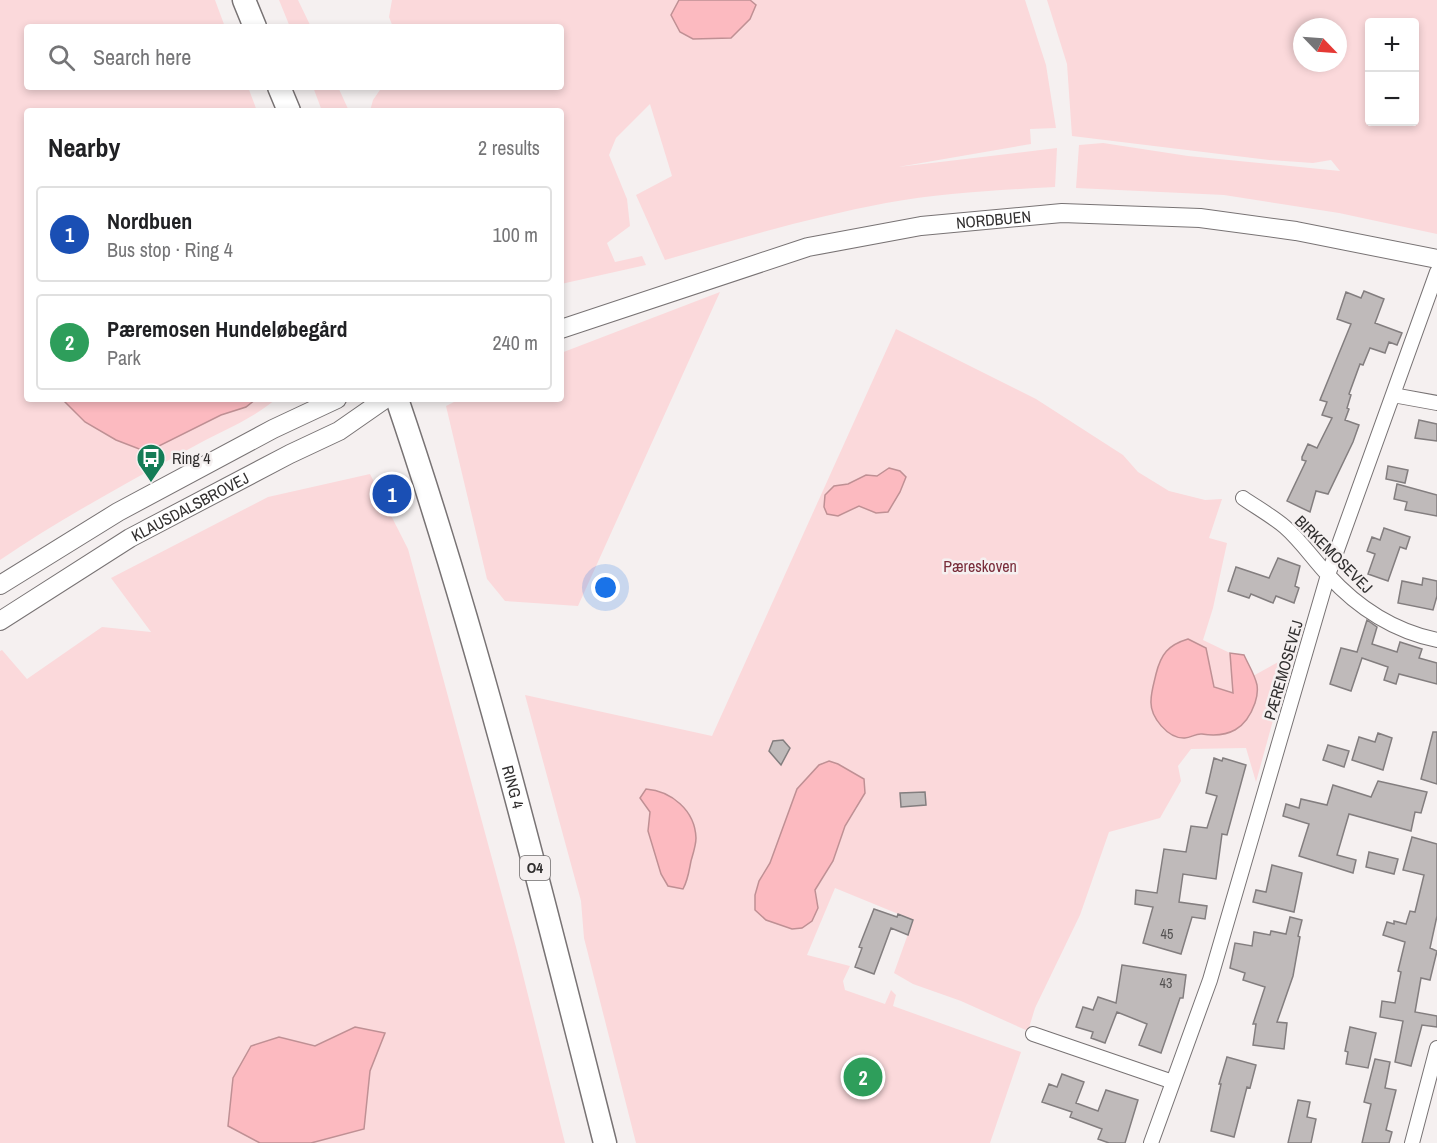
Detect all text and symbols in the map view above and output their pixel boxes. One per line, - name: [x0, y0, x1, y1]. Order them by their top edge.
- north arrow: [1293, 18, 1347, 72]
- map controls: [1365, 18, 1419, 126]
- button: +: [1365, 18, 1419, 72]
- search box: [24, 24, 564, 90]
- icon: search: [45, 41, 78, 74]
- text: Search here: [93, 42, 191, 72]
- button: −: [1365, 72, 1419, 126]
- text: Nearby: [48, 130, 120, 165]
- text: 2 results: [478, 134, 540, 161]
- street label: NORDBUEN: [955, 205, 1032, 234]
- text: Nordbuen: [107, 206, 192, 236]
- text: 1: [65, 221, 74, 248]
- text: 100 m: [492, 221, 538, 248]
- text: Bus stop · Ring 4: [107, 236, 233, 263]
- text: Pæremosen Hundeløbegård: [107, 314, 348, 344]
- text: 2: [65, 329, 74, 356]
- text: 240 m: [492, 329, 538, 356]
- text: Park: [107, 344, 141, 371]
- bus stop icon: Ring 4: [135, 442, 167, 484]
- place label: Ring 4: [172, 447, 211, 469]
- street label: KLAUSDALSBROVEJ: [127, 467, 253, 546]
- pin: 1: [372, 472, 412, 516]
- street label: BIRKEMOSEVEJ: [1290, 510, 1378, 598]
- park label: Pæreskoven: [943, 555, 1017, 577]
- your location: [591, 573, 620, 602]
- street label: PÆREMOSEVEJ: [1258, 618, 1308, 722]
- street label: RING 4: [497, 763, 530, 811]
- road number: O4: [520, 856, 550, 880]
- house number: 45: [1161, 925, 1173, 943]
- house number: 43: [1160, 974, 1172, 992]
- pin: 2: [844, 1054, 882, 1100]

